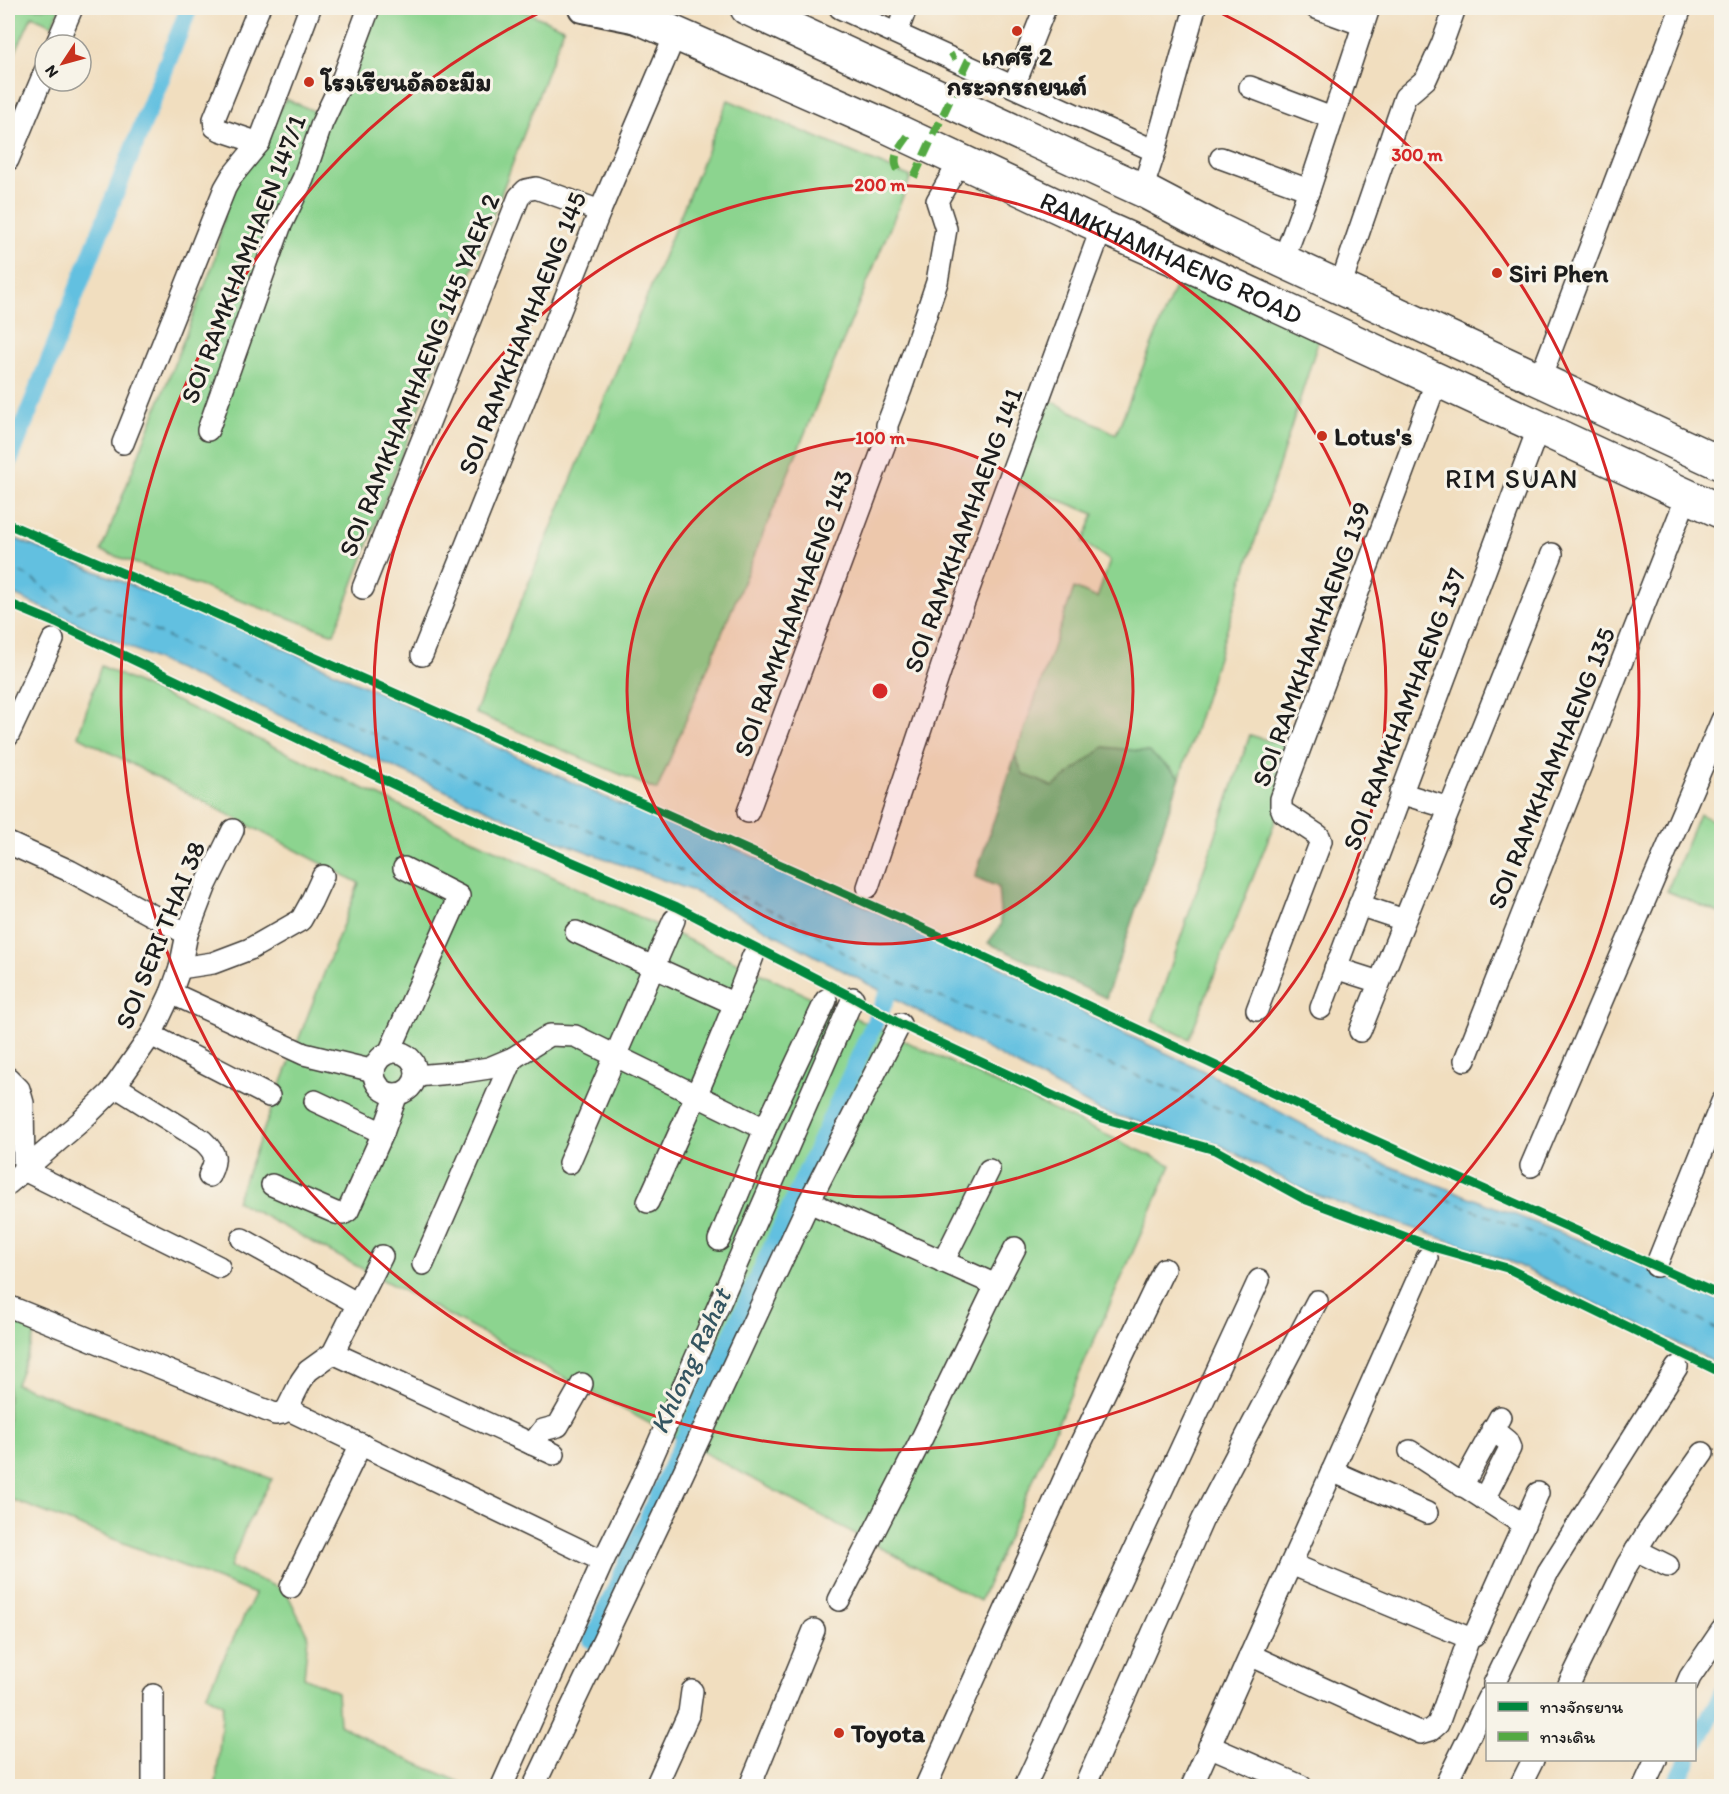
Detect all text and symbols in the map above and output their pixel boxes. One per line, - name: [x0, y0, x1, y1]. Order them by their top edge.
- marker: เกศรี 2 กระจกรถยนต์: [1010, 24, 1024, 38]
- north arrow: [33, 33, 93, 93]
- place label: เกศรี 2 กระจกรถยนต์: [947, 40, 1087, 102]
- text: N: [40, 62, 62, 81]
- place label: โรงเรียนอัลอะมีม: [319, 66, 491, 98]
- marker: โรงเรียนอัลอะมีม: [302, 75, 316, 89]
- street label: SOI RAMKHAMHAEN 147/1: [173, 110, 313, 408]
- text: 300 m: [1391, 144, 1443, 166]
- text: 200 m: [855, 174, 906, 196]
- street label: RAMKHAMHAENG ROAD: [1035, 184, 1308, 331]
- street label: SOI RAMKHAMHAENG 145: [451, 187, 593, 479]
- street label: SOI RAMKHAMHAENG 145 YAEK 2: [331, 189, 507, 561]
- place label: Siri Phen: [1509, 257, 1609, 289]
- marker: Siri Phen: [1490, 266, 1504, 280]
- street label: SOI RAMKHAMHAENG 141: [897, 383, 1029, 677]
- place label: Lotus's: [1334, 420, 1413, 452]
- text: 100 m: [855, 427, 906, 449]
- marker: Lotus's: [1315, 429, 1329, 443]
- district label: RIM SUAN: [1445, 462, 1579, 495]
- street label: SOI RAMKHAMHAENG 143: [726, 465, 860, 761]
- street label: SOI RAMKHAMHAENG 139: [1245, 497, 1377, 791]
- street label: SOI RAMKHAMHAENG 137: [1335, 563, 1473, 855]
- street label: SOI RAMKHAMHAENG 135: [1480, 623, 1622, 913]
- centre of rings: [870, 681, 890, 701]
- street label: SOI SERI THAI 38: [108, 836, 212, 1034]
- water label: Khlong Rahat: [642, 1281, 739, 1439]
- legend: [1486, 1683, 1696, 1761]
- text: ทางจักรยาน: [1540, 1696, 1624, 1718]
- place label: Toyota: [850, 1717, 925, 1749]
- marker: Toyota: [832, 1726, 846, 1740]
- text: ทางเดิน: [1540, 1726, 1596, 1748]

